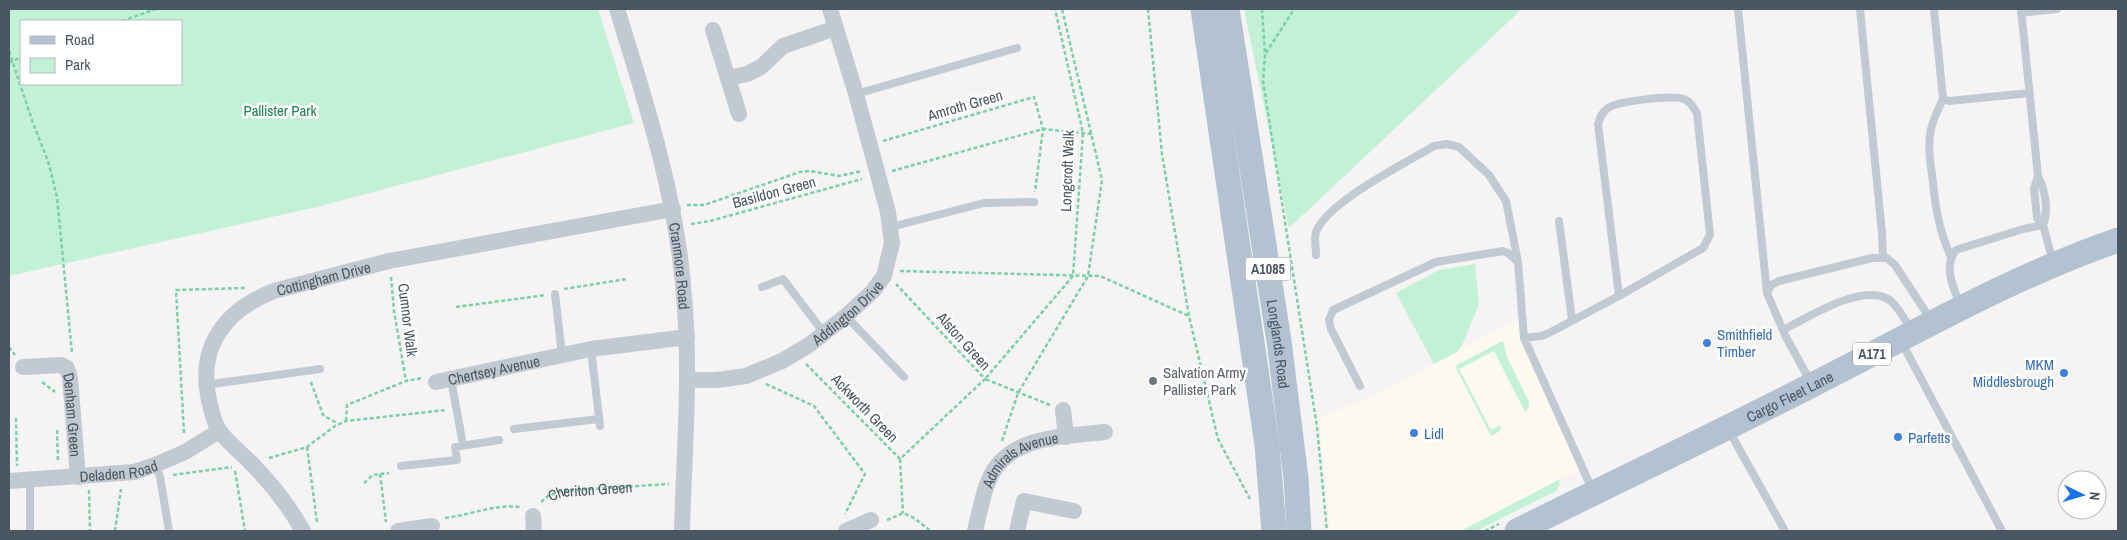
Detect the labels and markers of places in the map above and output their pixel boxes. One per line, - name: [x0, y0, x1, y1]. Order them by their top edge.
- place label: Smithfield Timber: [1717, 324, 1772, 362]
- marker: Smithfield Timber: [1701, 337, 1713, 349]
- place label: MKM Middlesbrough: [1973, 354, 2054, 392]
- place label: Salvation Army Pallister Park: [1163, 362, 1247, 400]
- marker: MKM Middlesbrough: [2058, 367, 2070, 379]
- marker: Salvation Army Pallister Park: [1147, 375, 1159, 387]
- place label: Lidl: [1424, 423, 1444, 444]
- marker: Lidl: [1408, 427, 1420, 439]
- place label: Parfetts: [1908, 427, 1950, 448]
- marker: Parfetts: [1892, 431, 1904, 443]

